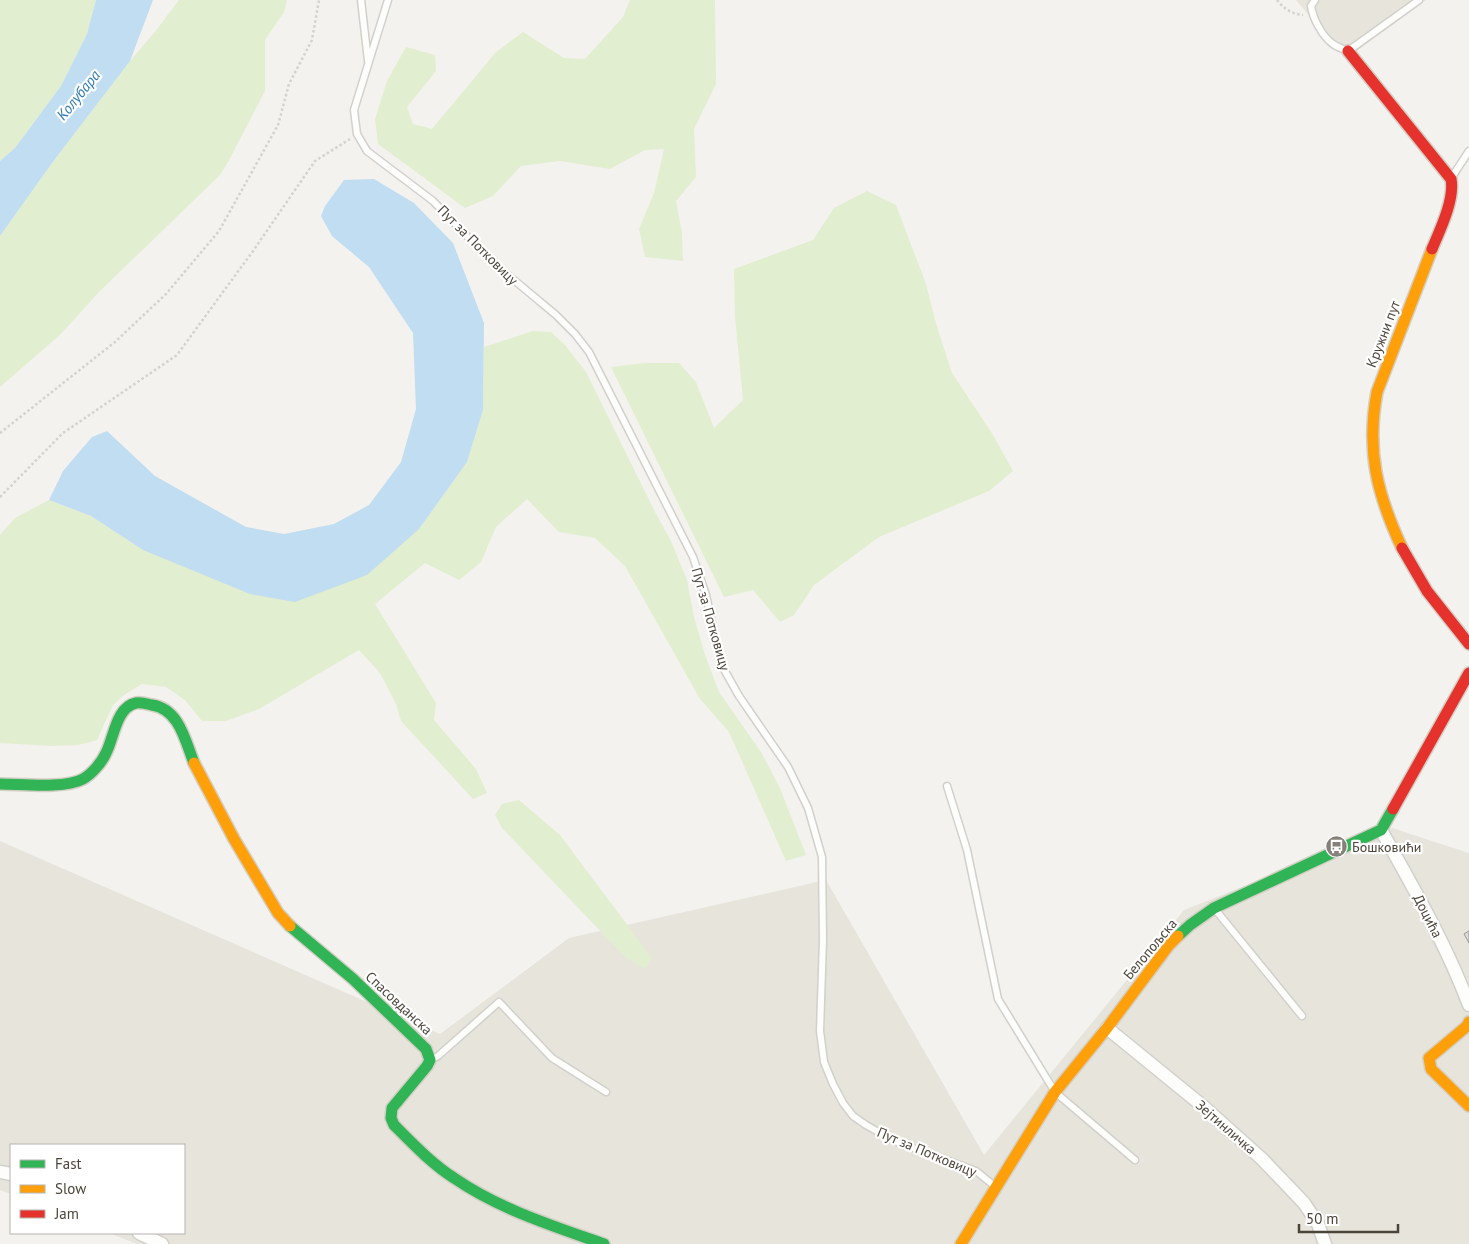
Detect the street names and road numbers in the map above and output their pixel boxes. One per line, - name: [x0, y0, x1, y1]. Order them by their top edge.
- street label: Пут за Потковицу: [434, 201, 522, 289]
- street label: Кружни пут: [1362, 298, 1404, 370]
- street label: Пут за Потковицу: [688, 565, 734, 673]
- street label: Доцића: [1409, 891, 1447, 941]
- street label: Белопољска: [1119, 915, 1181, 983]
- street label: Спасовданска: [362, 967, 436, 1039]
- street label: Зејтинличка: [1192, 1096, 1260, 1158]
- street label: Пут за Потковицу: [874, 1123, 980, 1181]

